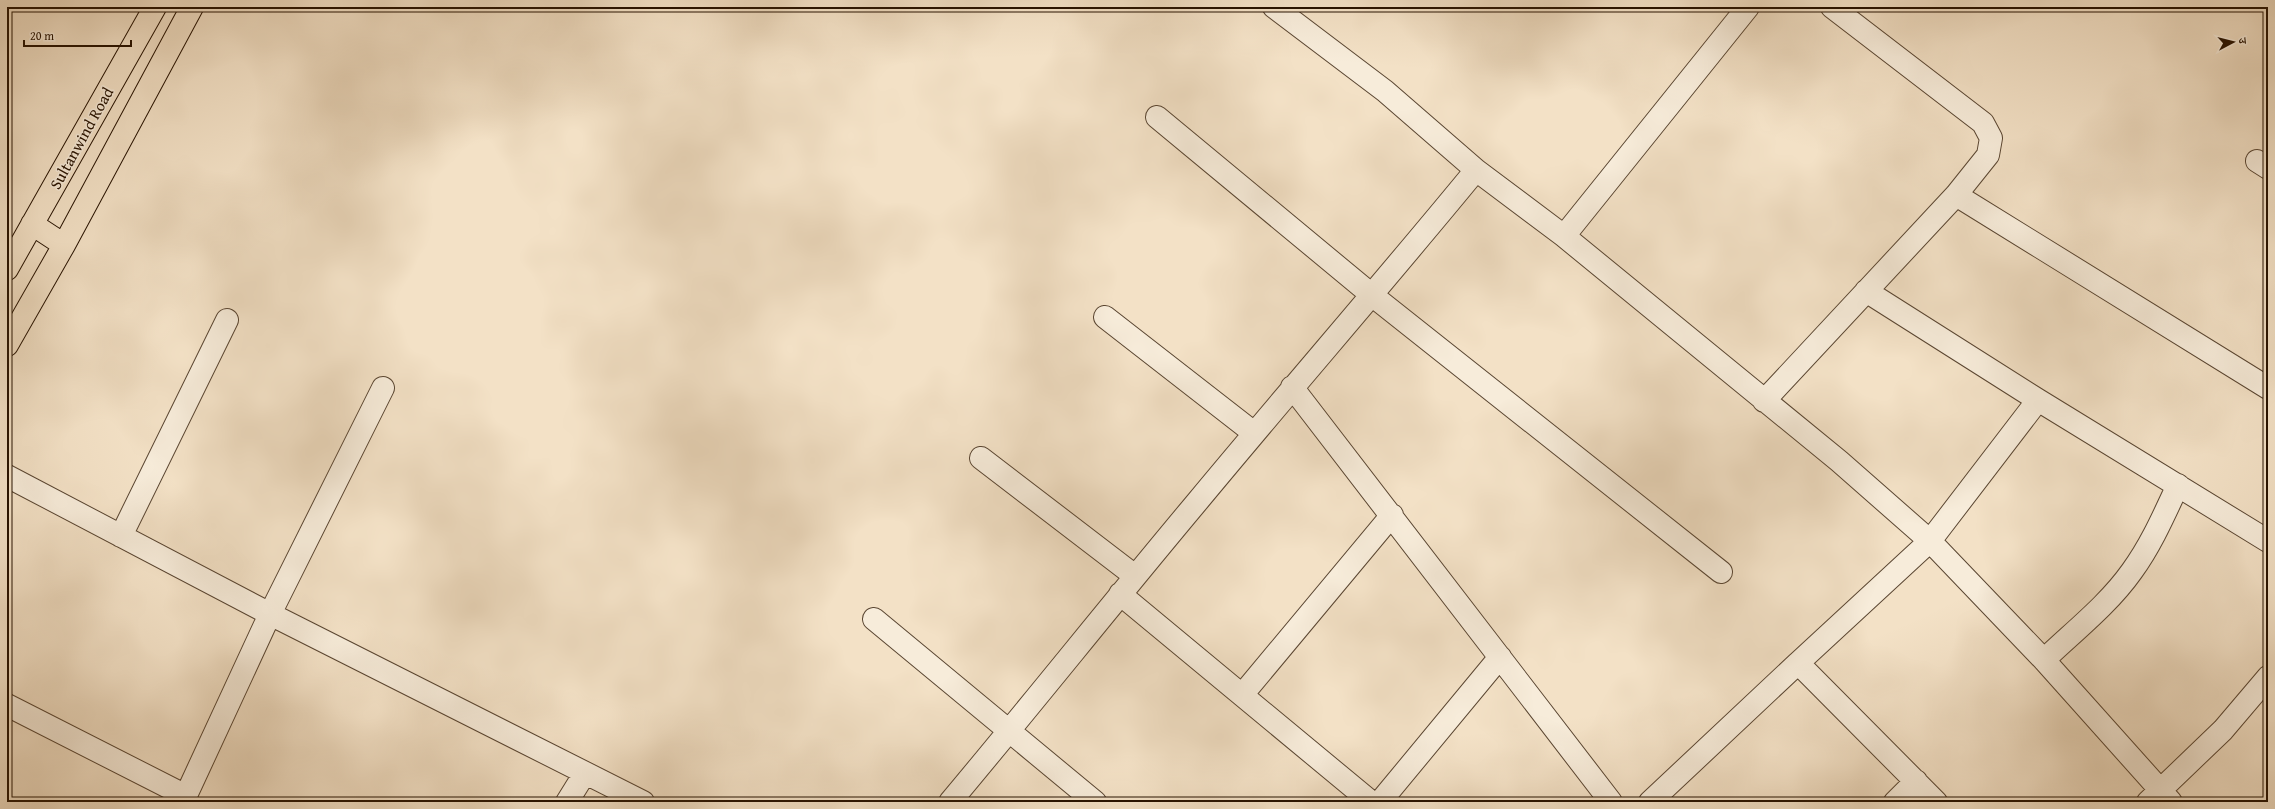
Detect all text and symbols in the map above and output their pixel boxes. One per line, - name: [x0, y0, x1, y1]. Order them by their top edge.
- scale bar: [24, 22, 131, 48]
- north arrow: [2213, 22, 2253, 62]
- text: 20 m: [30, 27, 54, 44]
- text: उ: [2235, 36, 2251, 46]
- street label: Sultanwind Road: [43, 82, 119, 193]

